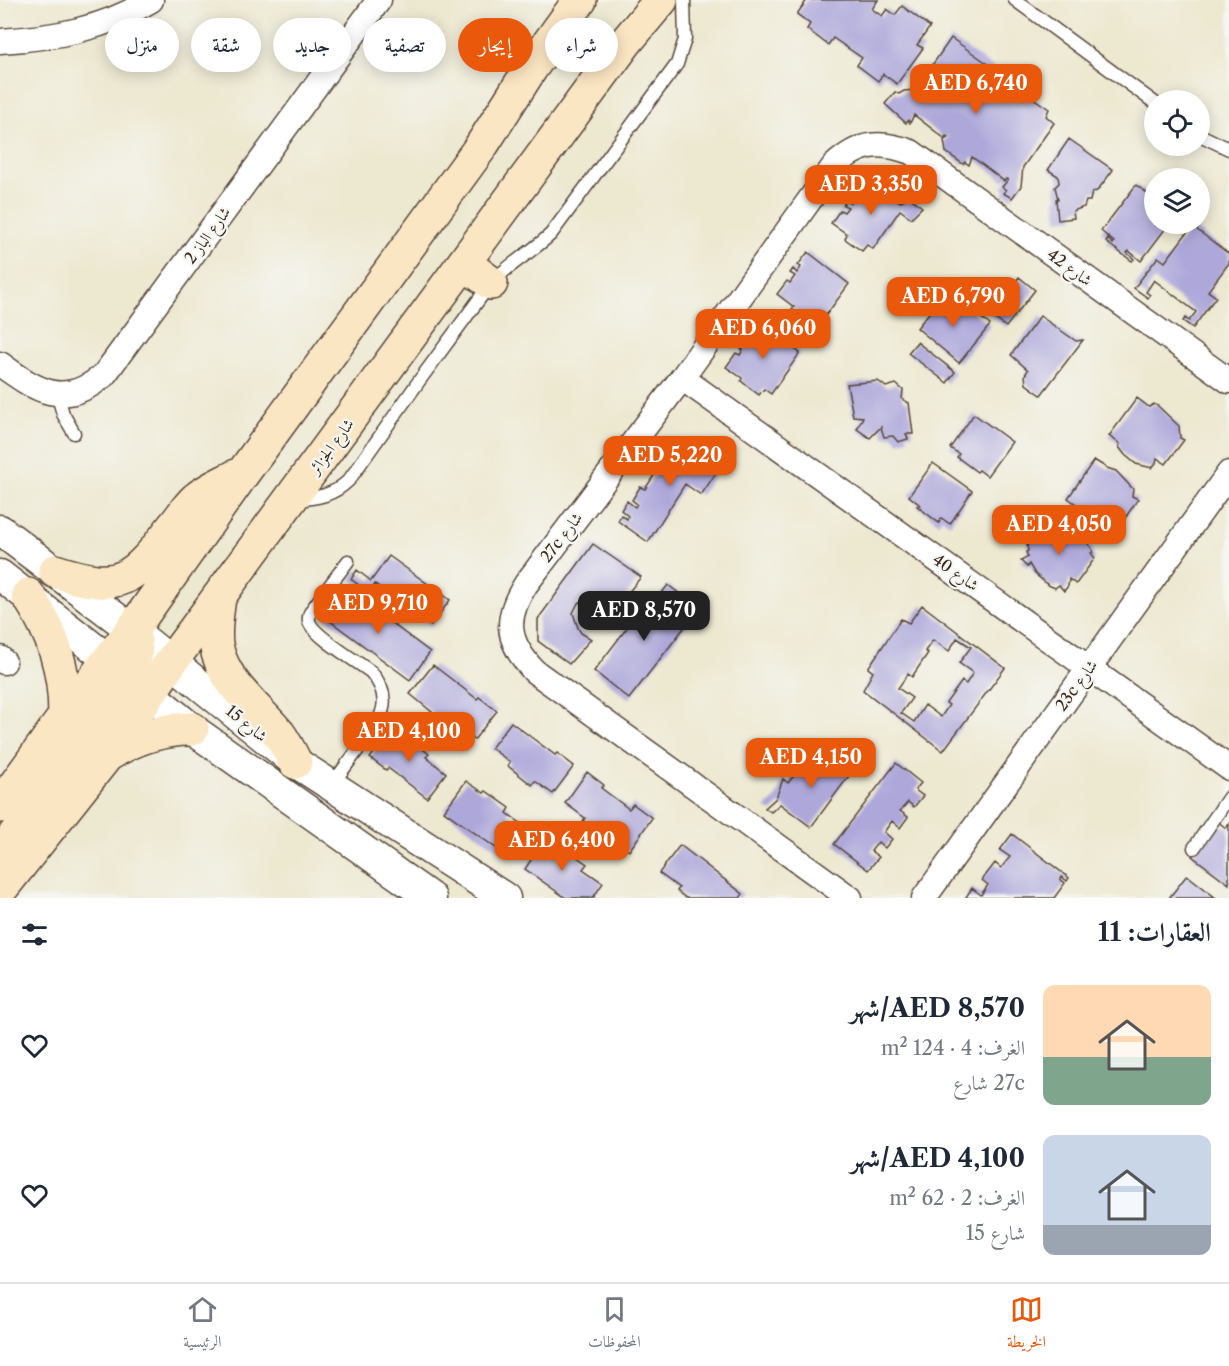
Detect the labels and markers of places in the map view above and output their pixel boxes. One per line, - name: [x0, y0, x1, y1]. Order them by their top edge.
- pin: AED 6,740: [907, 64, 1045, 115]
- pin: AED 3,350: [802, 165, 940, 216]
- pin: AED 6,790: [884, 277, 1022, 328]
- pin: AED 6,060: [694, 309, 832, 360]
- pin: AED 5,220: [601, 436, 739, 487]
- pin: AED 4,050: [990, 505, 1128, 556]
- pin: AED 9,710: [309, 584, 447, 635]
- pin: AED 8,570: [575, 591, 713, 642]
- pin: AED 4,100: [340, 712, 478, 763]
- pin: AED 4,150: [742, 738, 880, 789]
- pin: AED 6,400: [493, 821, 631, 872]

